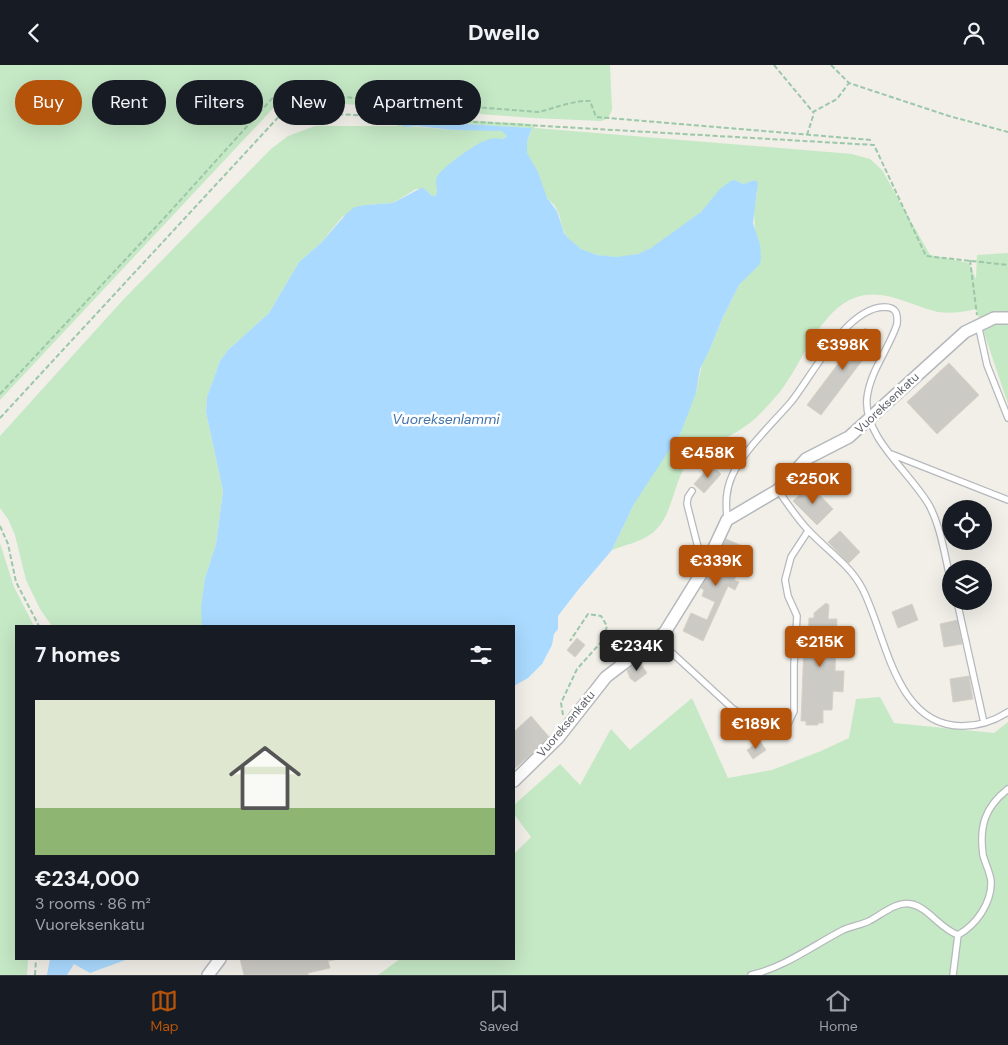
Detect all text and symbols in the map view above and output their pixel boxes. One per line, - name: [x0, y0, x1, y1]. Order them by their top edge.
- text: Dwello: [468, 18, 540, 47]
- icon: back: [20, 19, 48, 47]
- icon: person: [960, 19, 988, 47]
- chip: Buy: [15, 80, 82, 125]
- chip: Rent: [92, 80, 166, 125]
- chip: Filters: [176, 80, 263, 125]
- chip: New: [273, 80, 345, 125]
- chip: Apartment: [355, 80, 481, 125]
- pin: €398K: [808, 329, 878, 371]
- text: €398K: [817, 334, 869, 355]
- street label: Vuoreksenkatu: [851, 369, 923, 437]
- water label: Vuoreksenlammi: [392, 410, 500, 428]
- pin: €458K: [673, 437, 743, 479]
- text: €458K: [681, 442, 735, 463]
- pin: €250K: [778, 463, 848, 505]
- text: €250K: [786, 468, 840, 489]
- map controls: [942, 500, 992, 610]
- button: locate: [942, 500, 992, 550]
- pin: €339K: [681, 545, 751, 587]
- text: €339K: [690, 550, 742, 571]
- button: layers: [942, 560, 992, 610]
- pin: €215K: [785, 625, 855, 668]
- pin: €234K: [602, 629, 672, 672]
- text: €215K: [796, 631, 844, 652]
- text: €234K: [611, 635, 663, 656]
- text: 7 homes: [35, 641, 121, 669]
- icon: filters: [467, 641, 495, 669]
- street label: Vuoreksenkatu: [533, 687, 599, 761]
- pin: €189K: [721, 707, 791, 750]
- text: €189K: [732, 713, 780, 734]
- icon: home: [220, 733, 310, 823]
- text: €234,000: [35, 865, 140, 893]
- text: 3 rooms · 86 m²: [35, 893, 151, 914]
- text: Vuoreksenkatu: [35, 914, 145, 935]
- tab: Map: [150, 987, 179, 1035]
- tab: Saved: [479, 987, 519, 1035]
- tab: Home: [819, 987, 858, 1035]

